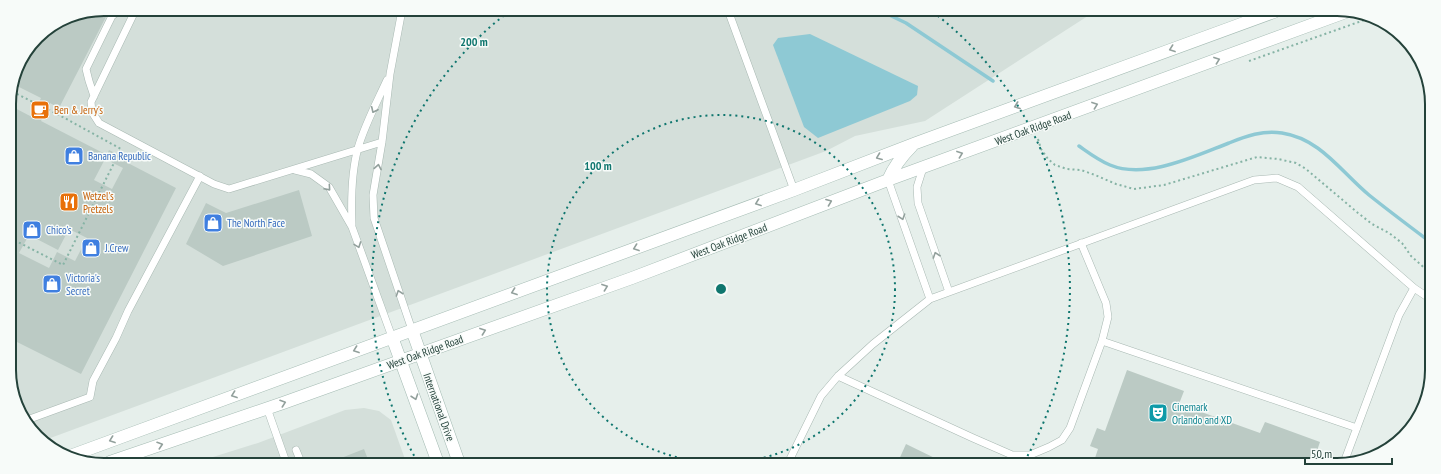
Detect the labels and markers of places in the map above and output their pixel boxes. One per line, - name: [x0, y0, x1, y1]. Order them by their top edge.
- cafe icon: Ben & Jerry's: [29, 99, 51, 121]
- place label: Ben & Jerry's: [54, 103, 103, 117]
- shop icon: Banana Republic: [63, 145, 85, 167]
- place label: Banana Republic: [88, 149, 151, 163]
- place label: Wetzel's Pretzels: [83, 189, 114, 216]
- restaurant icon: Wetzel's Pretzels: [58, 191, 80, 213]
- shop icon: The North Face: [202, 212, 224, 234]
- place label: The North Face: [227, 216, 285, 230]
- shop icon: Chico's: [21, 219, 43, 241]
- place label: Chico's: [46, 223, 72, 237]
- shop icon: J.Crew: [80, 237, 102, 259]
- place label: J.Crew: [104, 241, 129, 255]
- place label: Victoria's Secret: [65, 271, 100, 298]
- shop icon: Victoria's Secret: [41, 273, 63, 295]
- centre of rings: [714, 282, 728, 296]
- place label: Cinemark Orlando and XD: [1172, 400, 1232, 427]
- theatre icon: Cinemark Orlando and XD: [1147, 402, 1169, 424]

